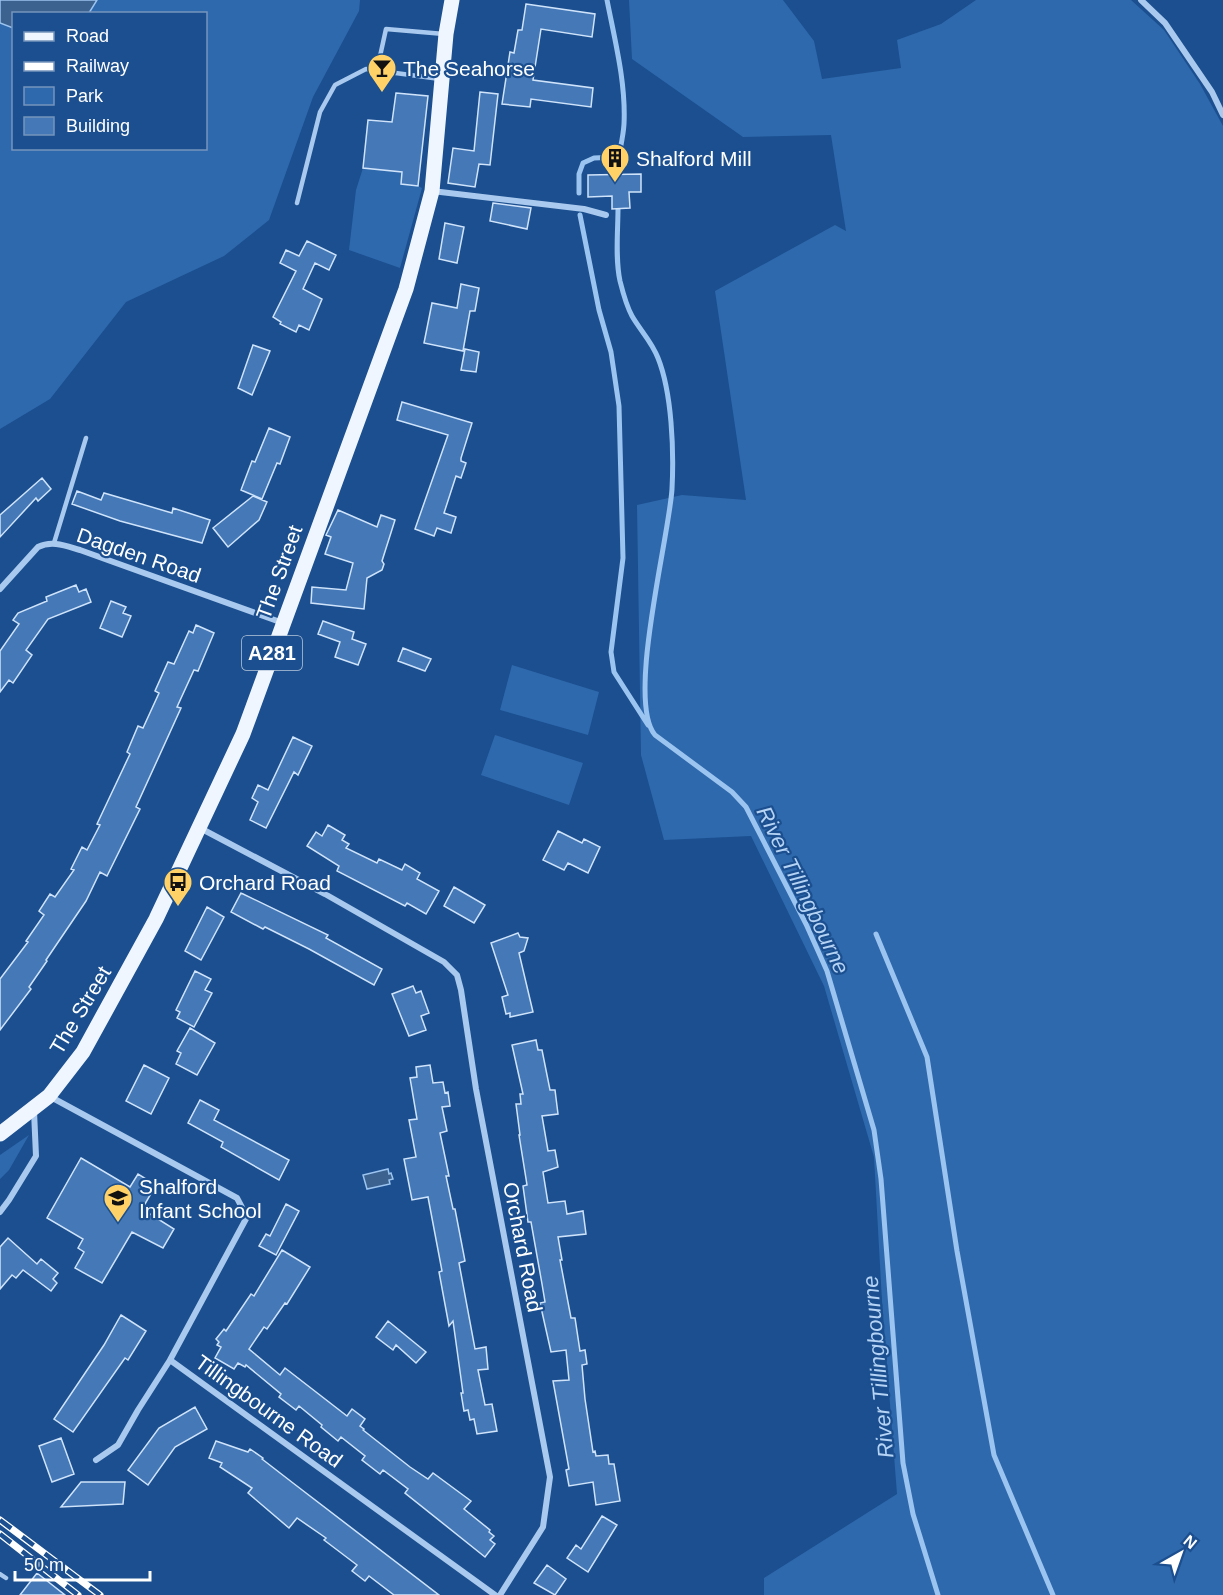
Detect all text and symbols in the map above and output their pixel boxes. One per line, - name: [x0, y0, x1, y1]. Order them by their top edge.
- legend: [12, 12, 207, 150]
- text: Road: [66, 26, 109, 46]
- bar icon: The Seahorse: [366, 52, 398, 94]
- text: Railway: [66, 56, 129, 76]
- place label: The Seahorse: [403, 57, 535, 80]
- text: Park: [66, 86, 104, 106]
- text: Building: [66, 116, 130, 136]
- building icon: Shalford Mill: [599, 142, 631, 184]
- place label: Shalford Mill: [636, 147, 752, 170]
- street label: The Street: [251, 522, 307, 622]
- street label: Dagden Road: [74, 523, 204, 587]
- road number: A281: [242, 636, 302, 670]
- water label: River Tillingbourne: [752, 802, 854, 978]
- bus stop icon: Orchard Road: [162, 866, 194, 908]
- place label: Orchard Road: [199, 871, 331, 894]
- street label: The Street: [45, 962, 115, 1058]
- place label: Shalford Infant School: [139, 1175, 262, 1222]
- street label: Orchard Road: [499, 1180, 547, 1314]
- school or university icon: Shalford Infant School: [102, 1182, 134, 1224]
- water label: River Tillingbourne: [858, 1275, 898, 1459]
- street label: Tillingbourne Road: [191, 1350, 347, 1472]
- north arrow: [1151, 1523, 1211, 1583]
- text: N: [1180, 1532, 1200, 1552]
- scale bar: [15, 1544, 150, 1582]
- text: 50 m: [24, 1555, 64, 1575]

